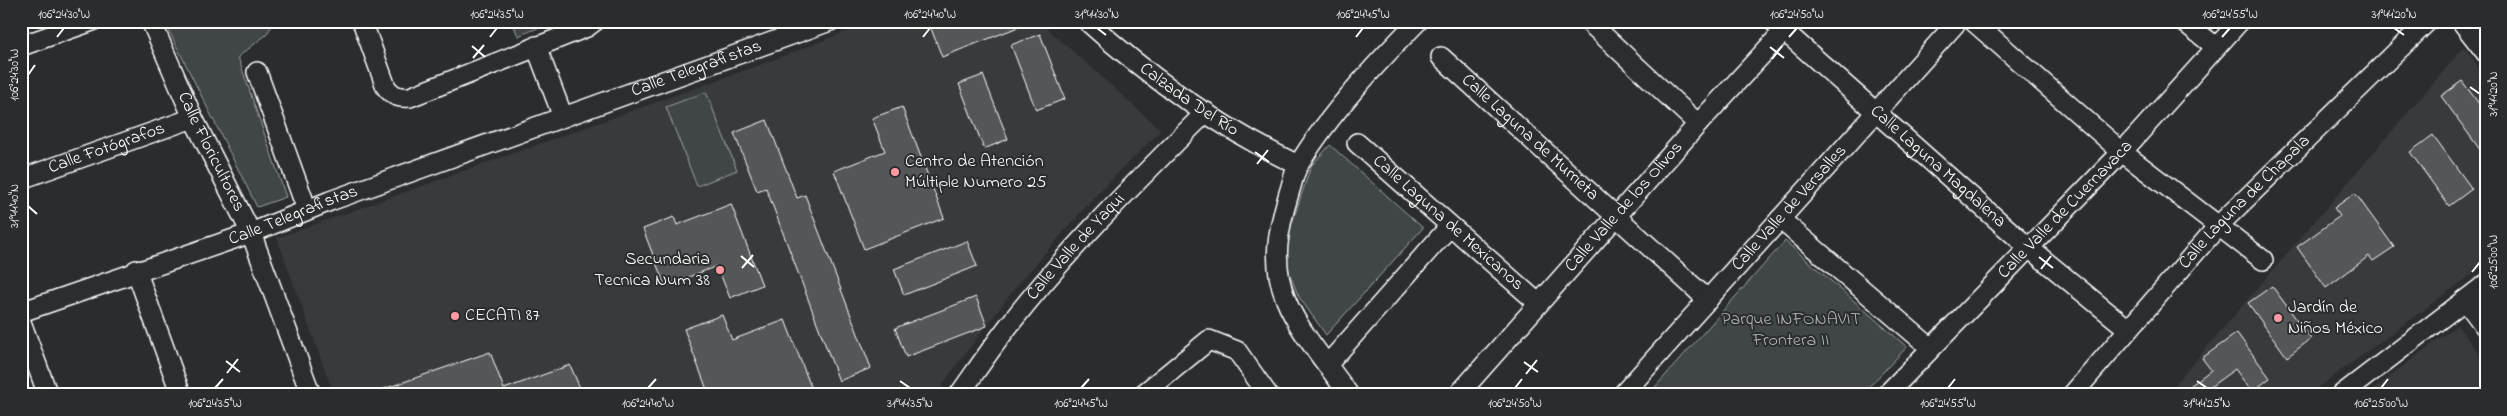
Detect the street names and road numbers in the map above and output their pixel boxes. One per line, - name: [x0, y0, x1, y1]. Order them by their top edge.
- street label: Calle Telegrafistas: [628, 34, 765, 104]
- street label: Calzada Del Río: [1133, 57, 1243, 143]
- street label: Calle Laguna de Murrieta: [1455, 68, 1604, 207]
- street label: Calle Floricultores: [170, 88, 251, 216]
- street label: Calle Laguna Magdalena: [1864, 99, 2012, 235]
- street label: Calle Fotógrafos: [45, 116, 169, 181]
- street label: Calle Laguna de Chapala: [2173, 129, 2317, 275]
- street label: Calle Valle de Cuernavaca: [1992, 135, 2139, 285]
- street label: Calle Valle de los Olivos: [1559, 136, 1690, 278]
- street label: Calle Valle de Versalles: [1726, 139, 1854, 277]
- street label: Calle Laguna de Mexicanos: [1366, 149, 1529, 297]
- street label: Calle Telegrafistas: [225, 179, 362, 253]
- street label: Calle Valle de Yaqui: [1021, 187, 1132, 306]

